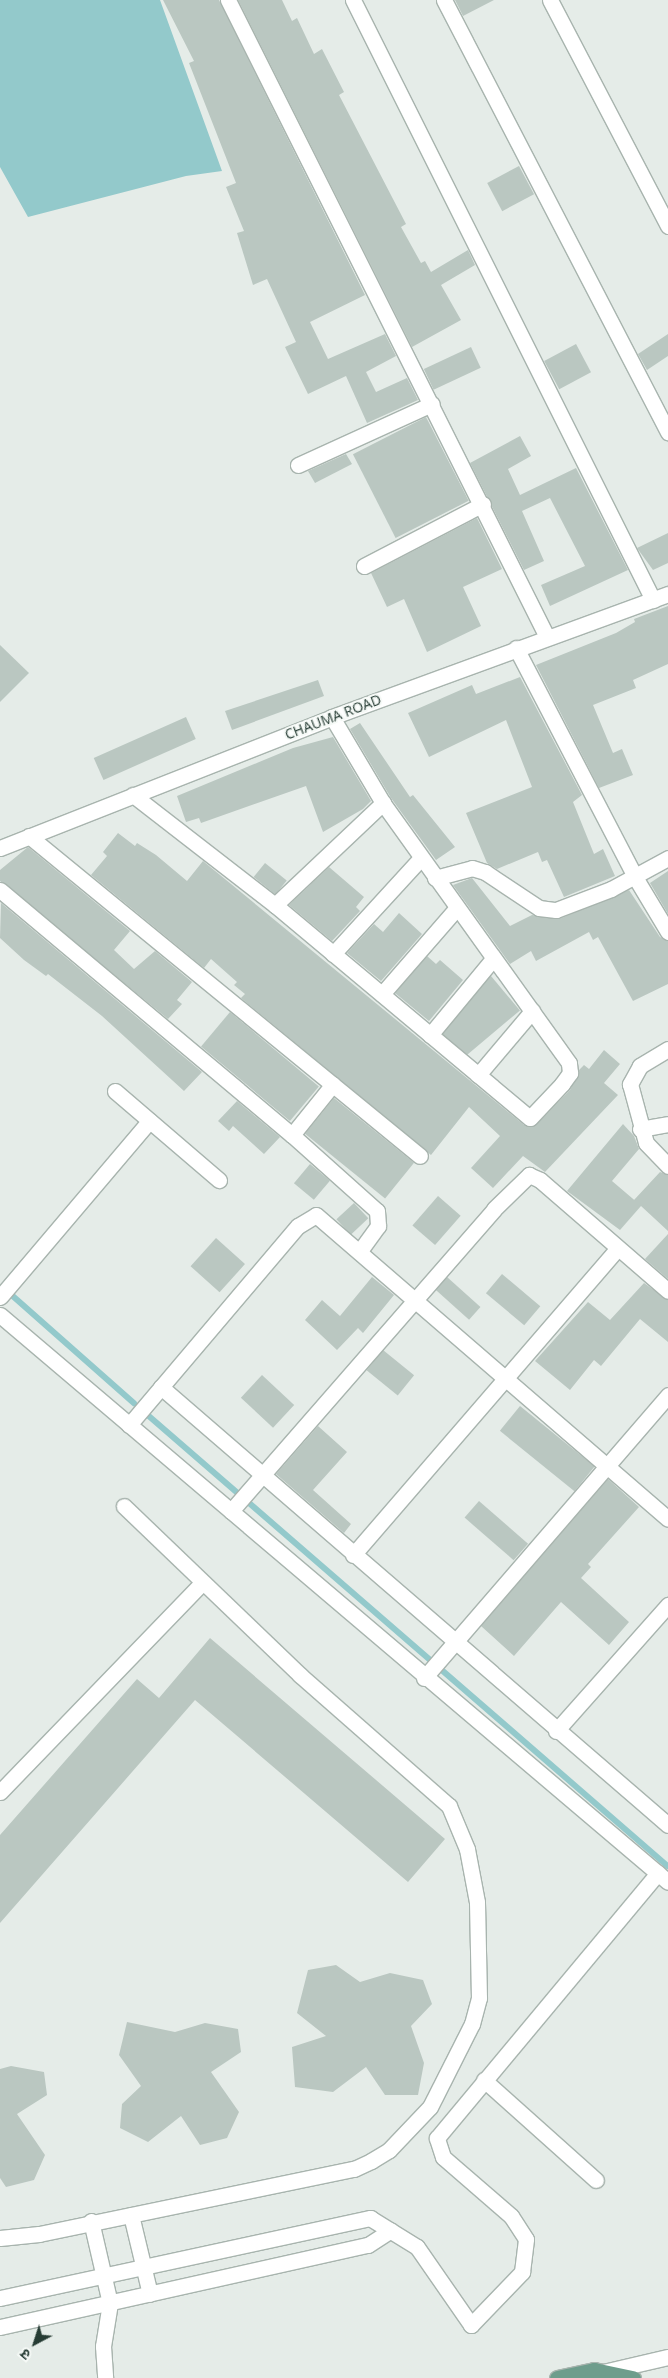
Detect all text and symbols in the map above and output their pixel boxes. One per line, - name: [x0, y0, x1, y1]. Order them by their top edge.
- street label: CHAUMA ROAD: [282, 691, 384, 743]
- north arrow: [10, 2318, 60, 2368]
- text: उ: [16, 2345, 34, 2365]

